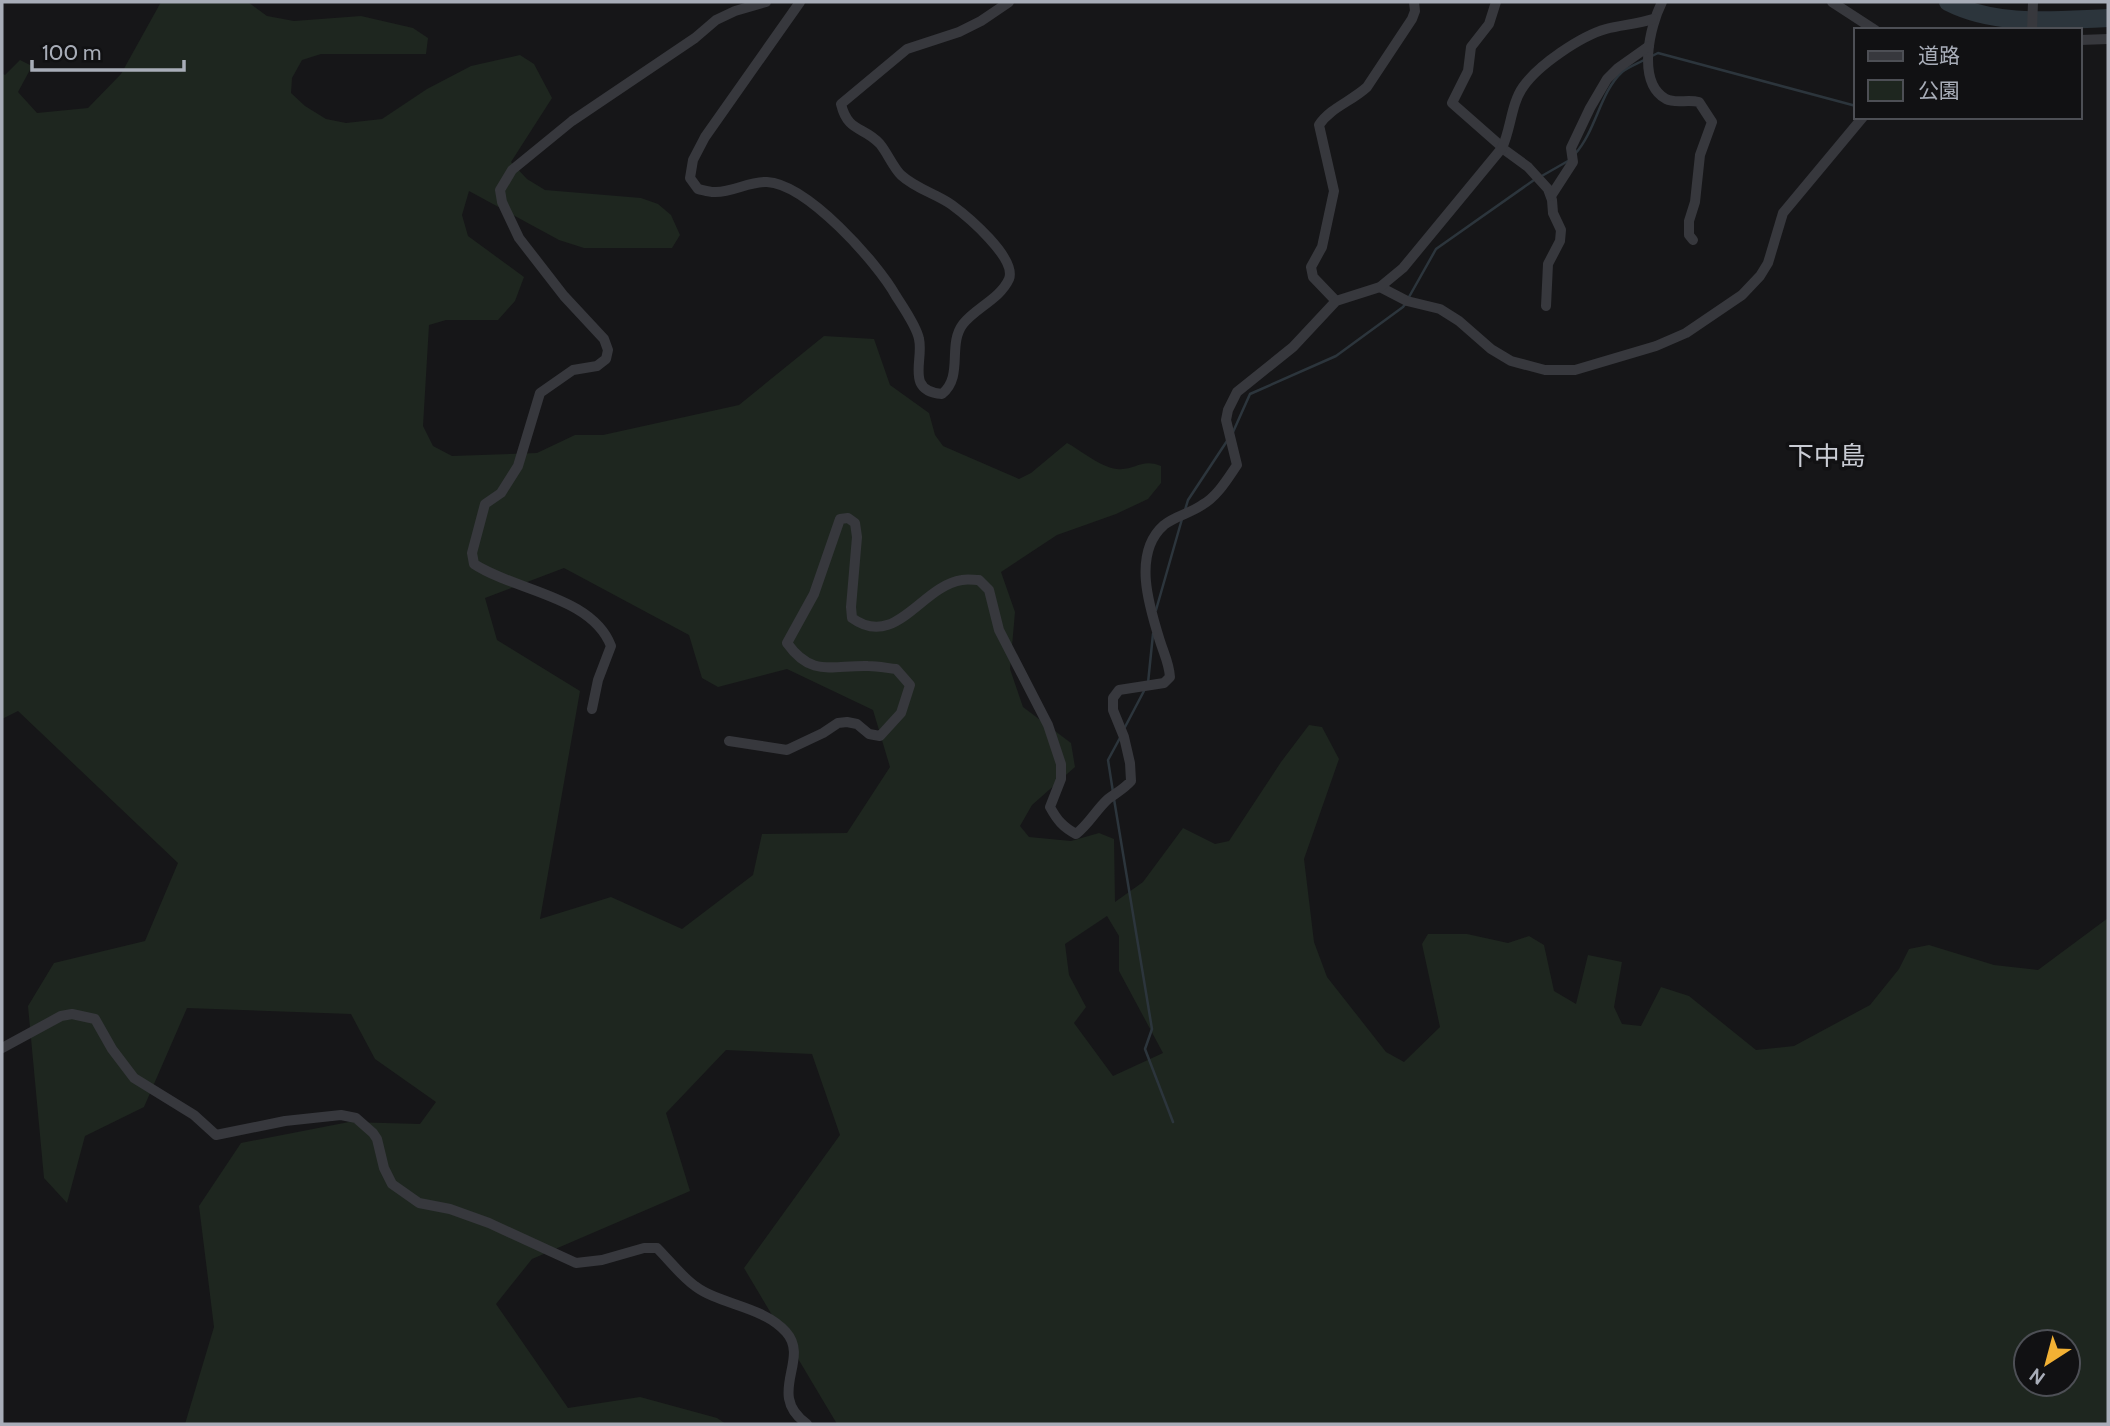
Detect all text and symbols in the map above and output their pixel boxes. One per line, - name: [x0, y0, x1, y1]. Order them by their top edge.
- scale bar: [32, 28, 184, 72]
- legend: [1854, 28, 2082, 119]
- text: 100 m: [42, 40, 101, 65]
- text: 道路: [1918, 43, 1960, 68]
- text: 公園: [1918, 78, 1960, 103]
- district label: 下中島: [1788, 440, 1866, 472]
- north arrow: [2012, 1328, 2082, 1398]
- text: N: [2025, 1363, 2049, 1390]

